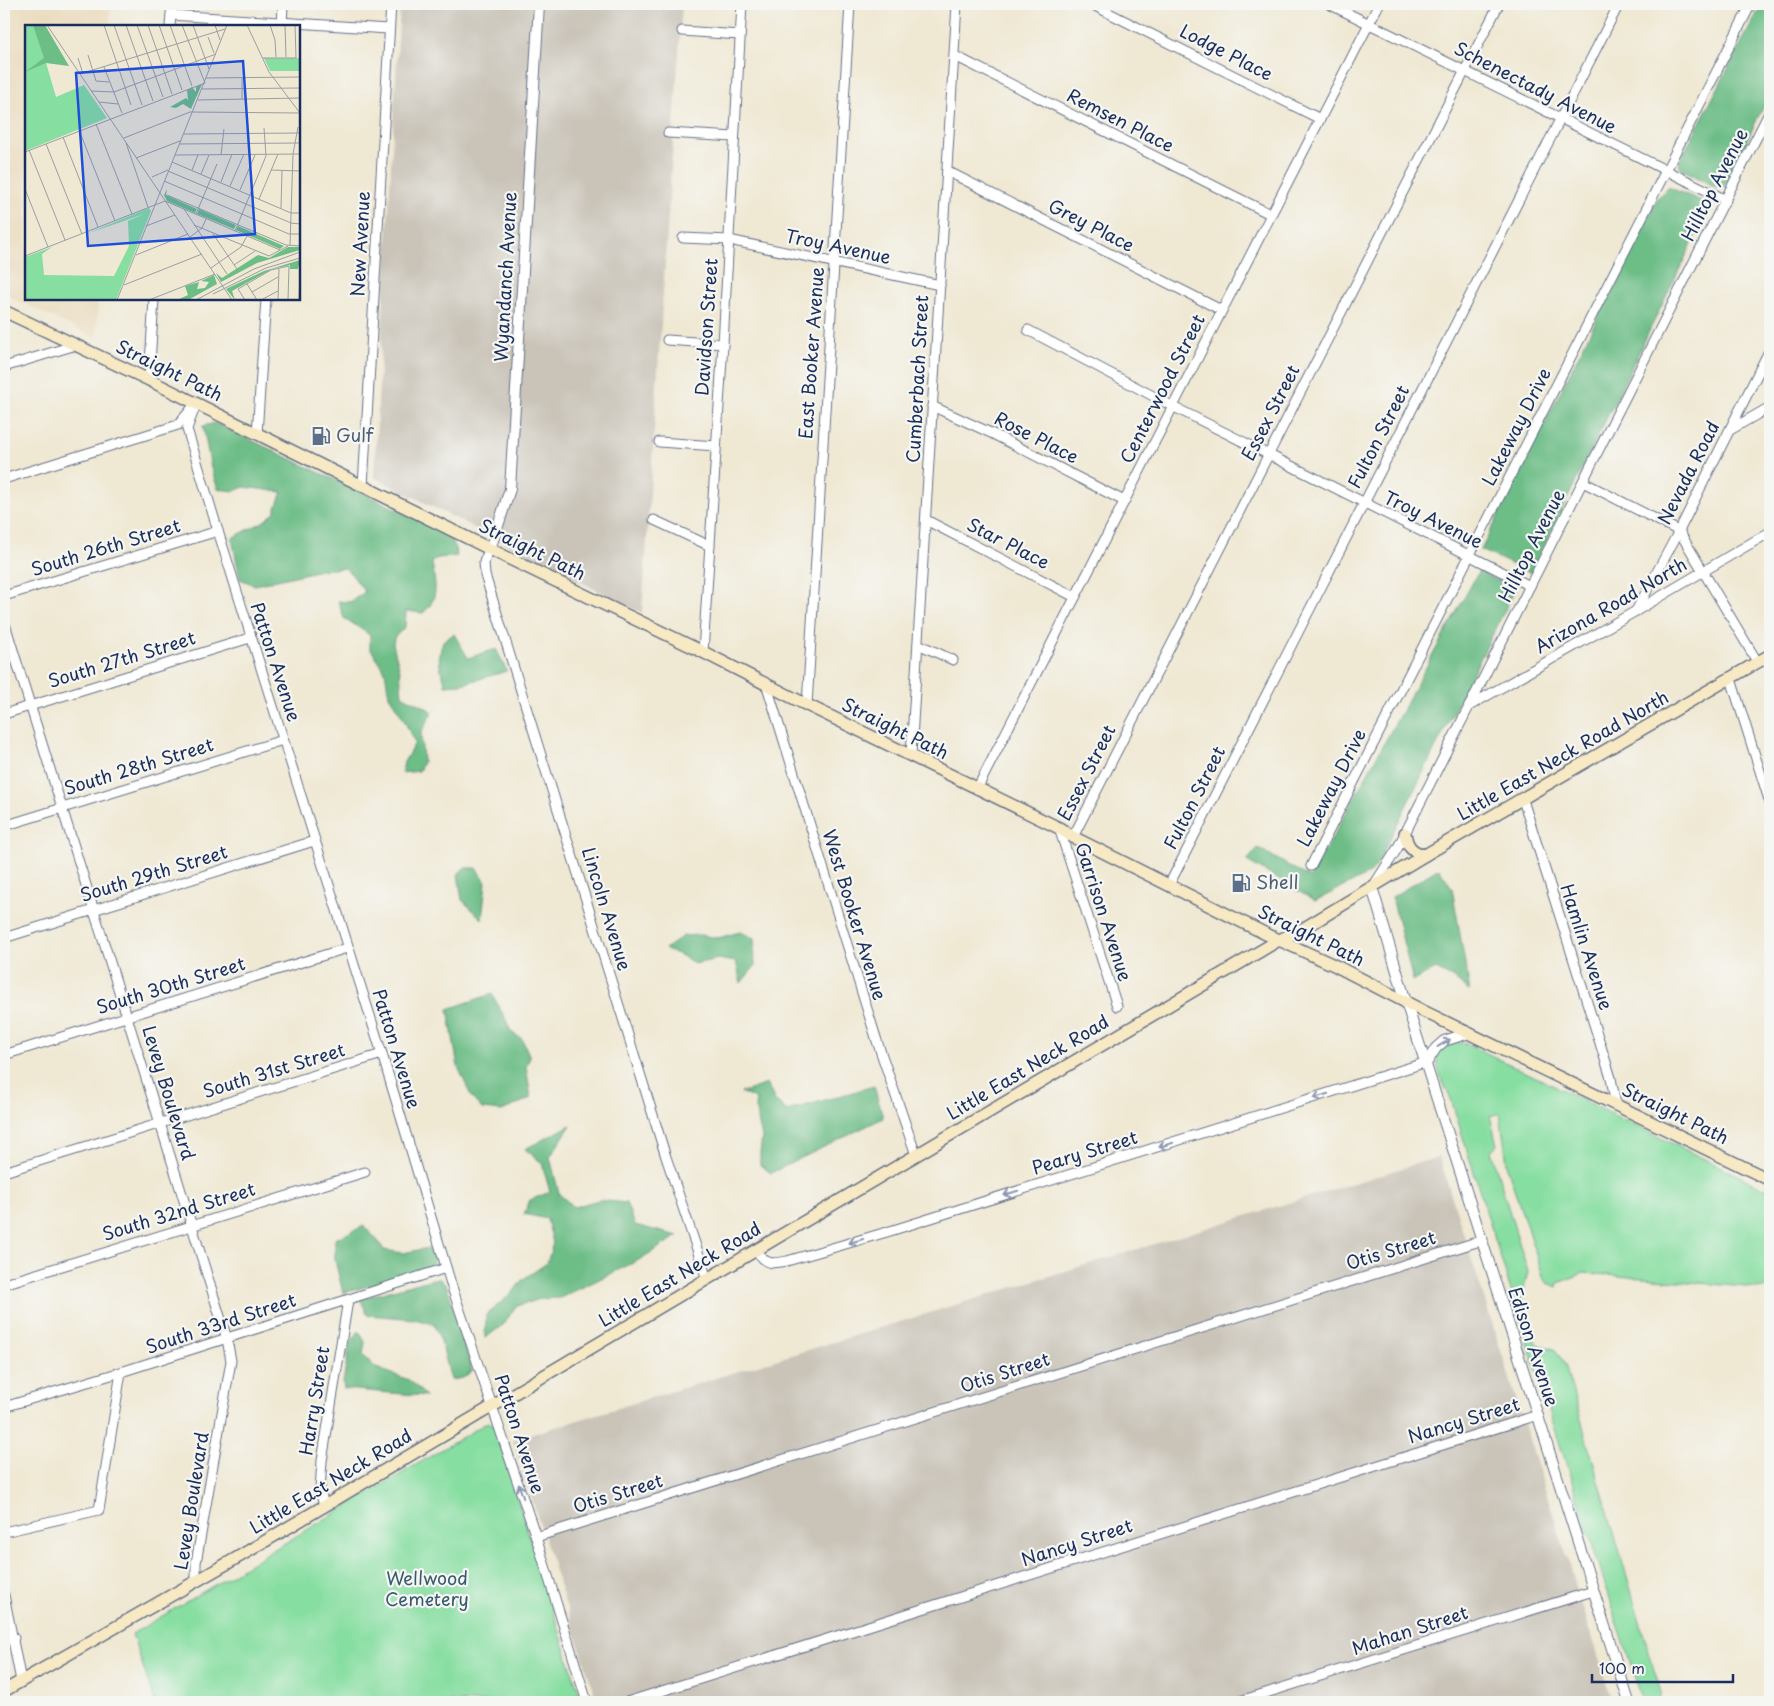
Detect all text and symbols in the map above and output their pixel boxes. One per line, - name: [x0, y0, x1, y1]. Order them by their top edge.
- street label: Lodge Place: [1176, 17, 1278, 87]
- inset map: [25, 25, 300, 300]
- street label: Schenectady Avenue: [1450, 34, 1622, 139]
- street label: Remsen Place: [1062, 81, 1179, 158]
- street label: Hilltop Avenue: [1674, 123, 1754, 245]
- street label: New Avenue: [343, 190, 376, 297]
- street label: Wyandanch Avenue: [487, 191, 522, 363]
- street label: Grey Place: [1044, 191, 1139, 258]
- street label: Troy Avenue: [783, 221, 894, 270]
- street label: Davidson Street: [687, 257, 724, 397]
- street label: East Booker Avenue: [791, 266, 830, 440]
- street label: Cumberbach Street: [899, 294, 934, 464]
- street label: Centerwood Street: [1112, 309, 1211, 468]
- street label: Straight Path: [112, 332, 228, 407]
- street label: Essex Street: [1234, 359, 1306, 465]
- street label: Lakeway Drive: [1474, 363, 1557, 490]
- street label: Fulton Street: [1340, 380, 1415, 493]
- street label: Rose Place: [990, 404, 1083, 469]
- street label: Nevada Road: [1650, 416, 1725, 529]
- place label: Gulf: [336, 421, 375, 448]
- fuel station icon: Gulf: [310, 425, 332, 447]
- street label: Troy Avenue: [1380, 483, 1488, 554]
- street label: Hilltop Avenue: [1491, 484, 1571, 606]
- street label: Star Place: [962, 510, 1055, 575]
- street label: South 26th Street: [28, 511, 184, 582]
- street label: Straight Path: [475, 511, 591, 586]
- street label: Arizona Road North: [1529, 550, 1691, 659]
- street label: Patton Avenue: [244, 598, 308, 725]
- street label: South 27th Street: [45, 623, 199, 694]
- street label: Little East Neck Road North: [1451, 683, 1673, 826]
- street label: Straight Path: [838, 690, 954, 765]
- street label: Essex Street: [1050, 719, 1122, 825]
- street label: Lakeway Drive: [1289, 724, 1372, 851]
- street label: South 28th Street: [61, 730, 217, 801]
- street label: Fulton Street: [1156, 741, 1231, 854]
- street label: West Booker Avenue: [817, 826, 894, 1003]
- street label: South 29th Street: [77, 837, 231, 908]
- street label: Garrison Avenue: [1069, 839, 1140, 985]
- street label: Lincoln Avenue: [576, 844, 639, 974]
- place label: Shell: [1256, 868, 1298, 895]
- fuel station icon: Shell: [1230, 872, 1252, 894]
- street label: Hamlin Avenue: [1554, 880, 1621, 1013]
- street label: Straight Path: [1254, 897, 1370, 972]
- street label: South 30th Street: [93, 949, 248, 1020]
- street label: Patton Avenue: [366, 985, 428, 1112]
- street label: Little East Neck Road: [941, 1007, 1114, 1126]
- street label: Levey Boulevard: [136, 1022, 203, 1163]
- street label: South 31st Street: [199, 1035, 348, 1104]
- one-way arrow: [1437, 1037, 1451, 1047]
- street label: Straight Path: [1618, 1075, 1734, 1150]
- one-way arrow: [1313, 1092, 1329, 1102]
- street label: Peary Street: [1028, 1123, 1141, 1180]
- one-way arrow: [1158, 1140, 1174, 1150]
- street label: South 32nd Street: [99, 1174, 258, 1247]
- one-way arrow: [1003, 1189, 1019, 1199]
- street label: Little East Neck Road: [593, 1214, 766, 1333]
- street label: Otis Street: [1342, 1223, 1439, 1276]
- one-way arrow: [848, 1237, 864, 1247]
- street label: Edison Avenue: [1502, 1283, 1567, 1410]
- street label: South 33rd Street: [142, 1286, 299, 1360]
- street label: Harry Street: [292, 1344, 335, 1457]
- street label: Otis Street: [956, 1344, 1053, 1399]
- street label: Patton Avenue: [488, 1370, 552, 1497]
- street label: Nancy Street: [1404, 1390, 1523, 1449]
- street label: Little East Neck Road: [244, 1421, 417, 1540]
- street label: Levey Boulevard: [166, 1430, 215, 1572]
- street label: Otis Street: [569, 1466, 666, 1519]
- one-way arrow: [516, 1484, 525, 1499]
- street label: Nancy Street: [1017, 1511, 1136, 1572]
- park label: Wellwood Cemetery: [385, 1564, 469, 1612]
- street label: Mahan Street: [1348, 1598, 1471, 1661]
- scale bar: [1592, 1651, 1733, 1683]
- text: 100 m: [1599, 1656, 1645, 1679]

